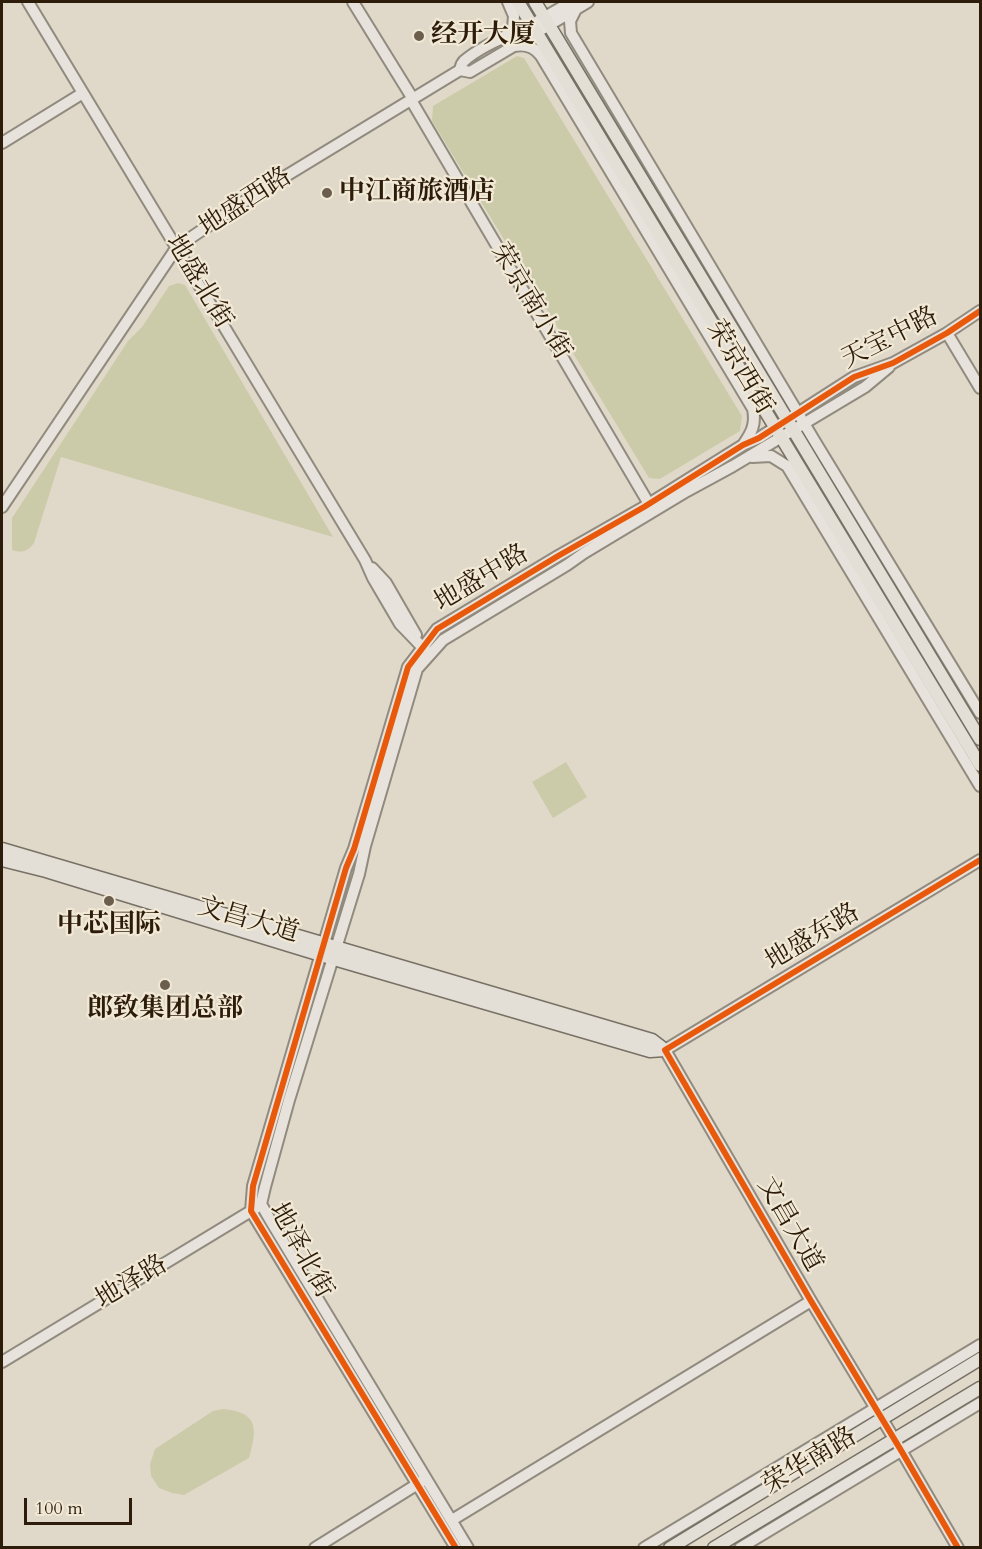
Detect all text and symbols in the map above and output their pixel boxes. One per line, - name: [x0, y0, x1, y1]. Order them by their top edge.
- place label: 经开大厦: [431, 20, 535, 52]
- marker: 经开大厦: [412, 29, 426, 43]
- street label: 地盛西路: [194, 162, 298, 244]
- place label: 中江商旅酒店: [339, 177, 495, 209]
- marker: 中江商旅酒店: [320, 186, 334, 200]
- street label: 地盛北街: [158, 229, 238, 335]
- street label: 荣京南小街: [483, 238, 577, 366]
- street label: 天宝中路: [837, 301, 943, 377]
- street label: 荣京西街: [699, 315, 779, 421]
- street label: 地盛中路: [429, 539, 535, 619]
- street label: 文昌大道: [194, 892, 302, 950]
- marker: 中芯国际: [102, 894, 116, 908]
- street label: 地盛东路: [760, 898, 866, 978]
- place label: 中芯国际: [57, 910, 161, 942]
- marker: 郎致集团总部: [158, 978, 172, 992]
- place label: 郎致集团总部: [87, 994, 243, 1026]
- street label: 文昌大道: [749, 1172, 829, 1278]
- street label: 地泽北街: [261, 1198, 339, 1304]
- street label: 地泽路: [91, 1250, 173, 1316]
- street label: 荣华南路: [757, 1422, 863, 1502]
- scale bar: [27, 1486, 135, 1524]
- text: 100 m: [35, 1496, 83, 1521]

